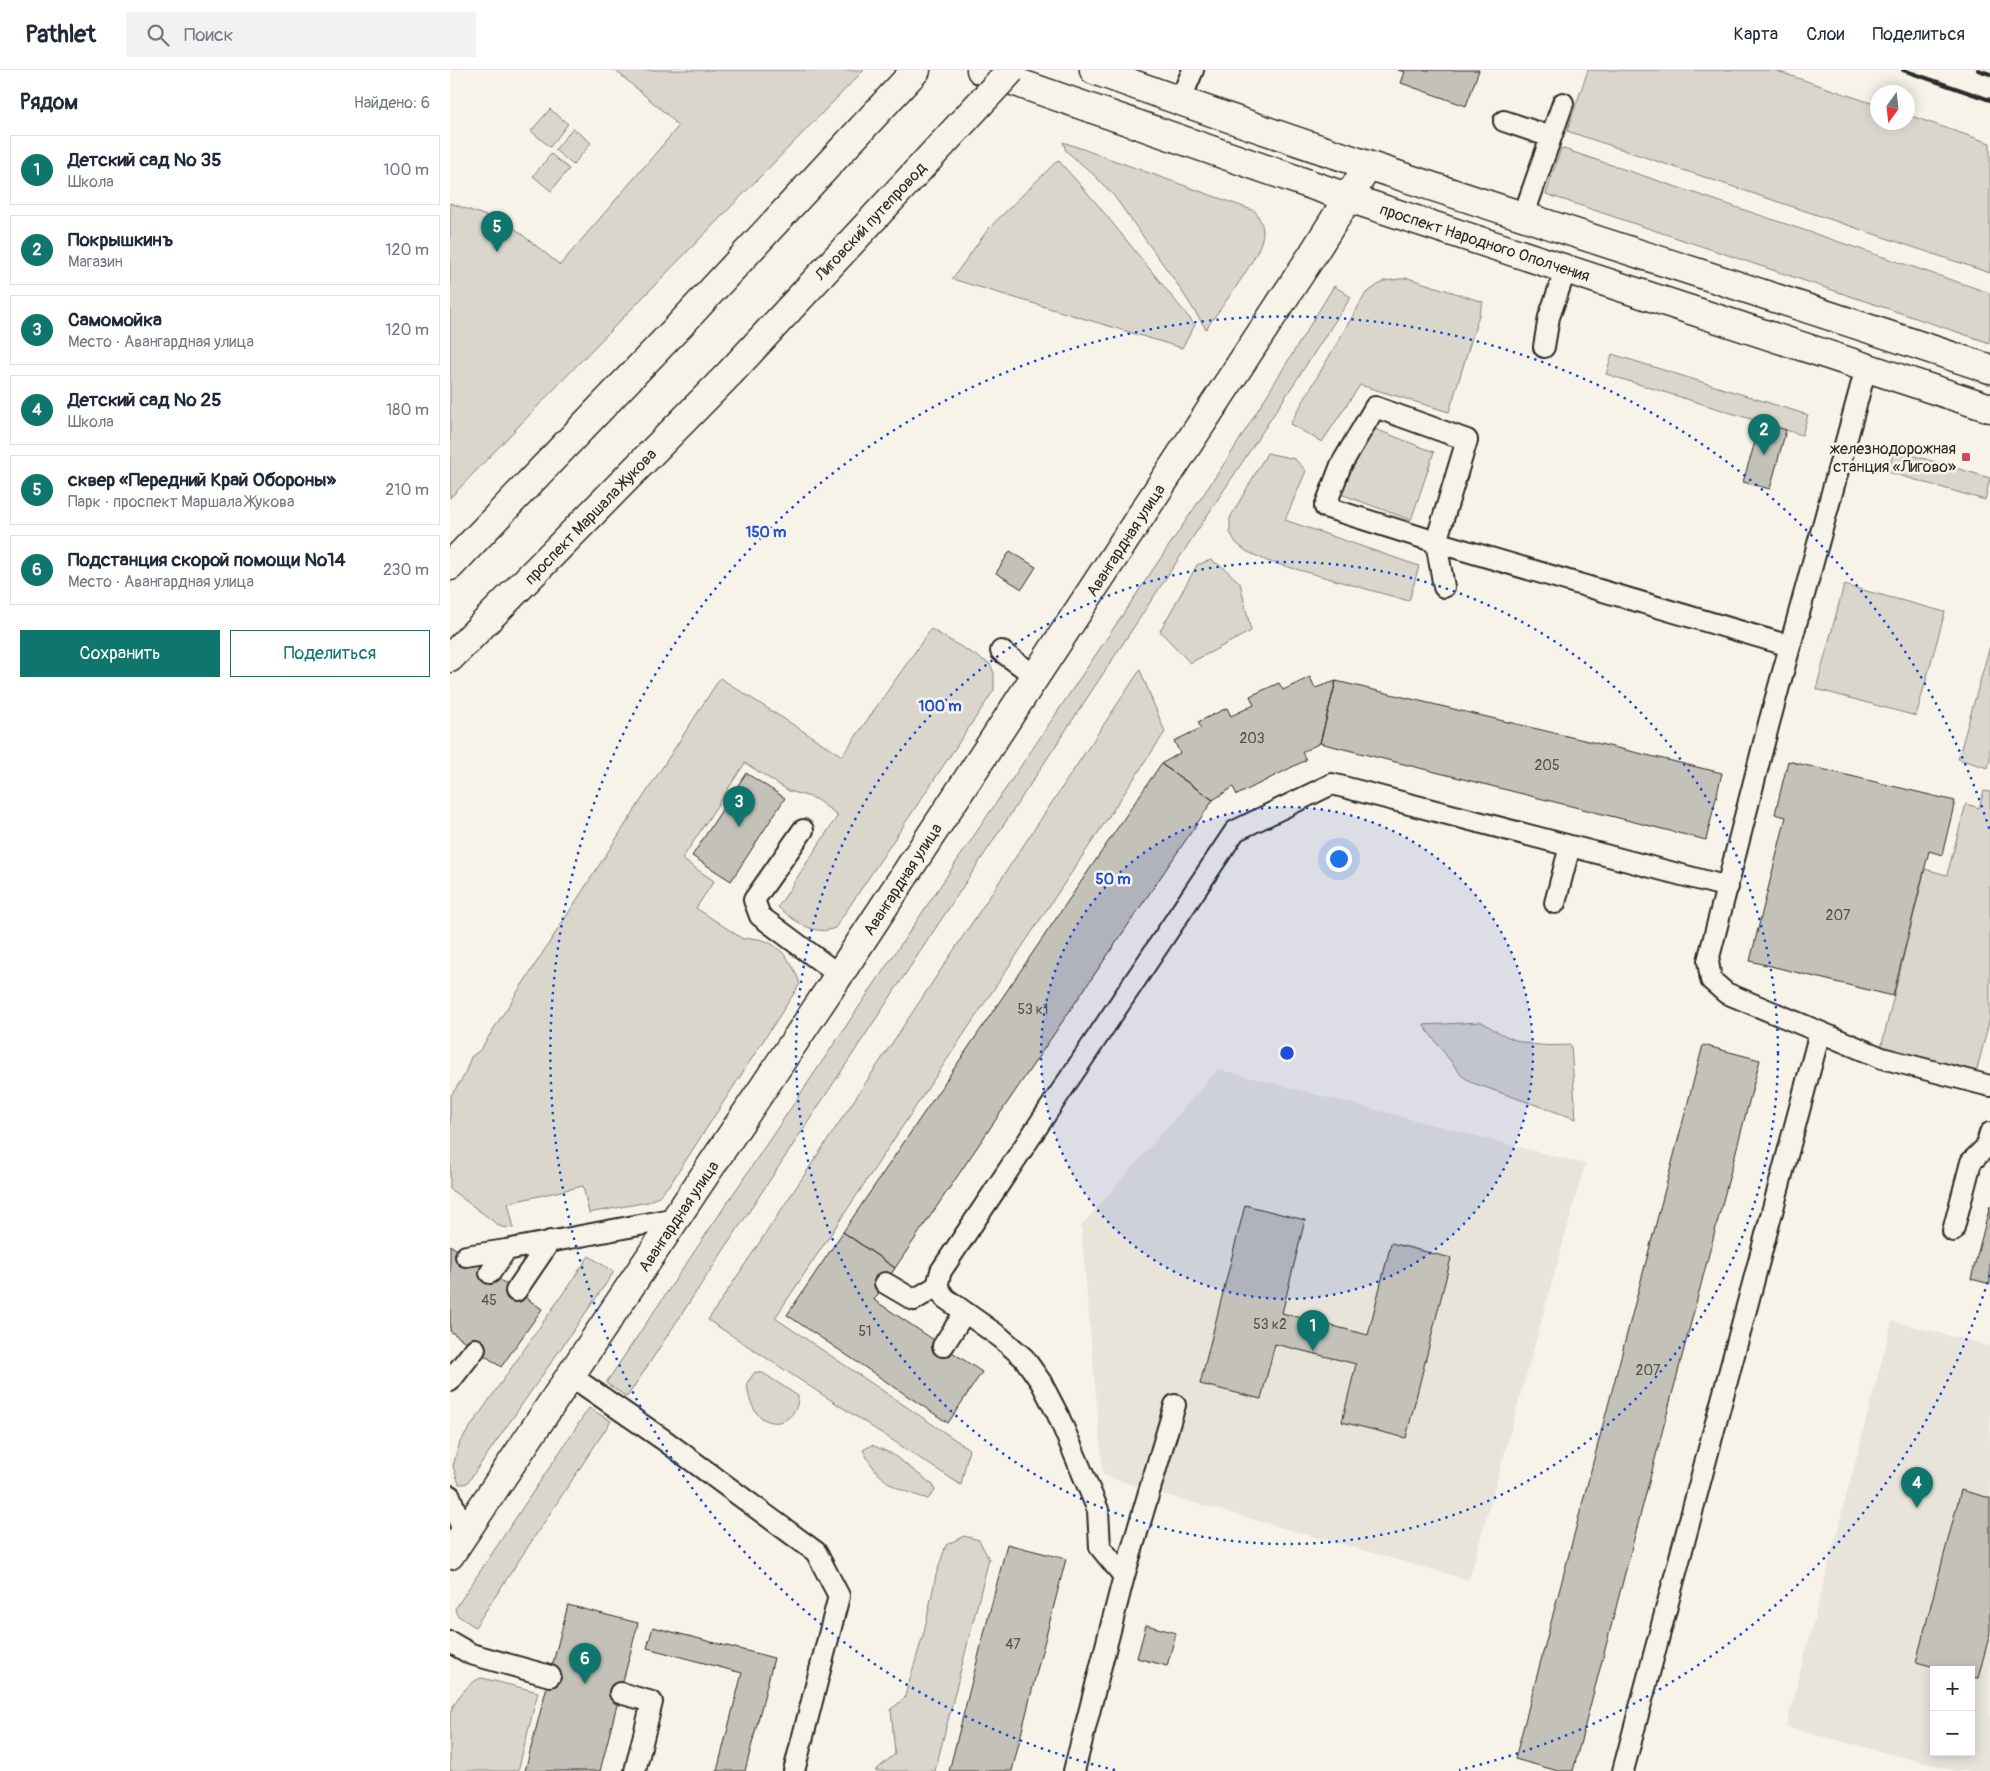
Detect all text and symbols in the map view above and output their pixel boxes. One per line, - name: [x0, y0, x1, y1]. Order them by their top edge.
- search box: [126, 12, 476, 57]
- text: Pathlet: [25, 20, 96, 49]
- icon: search: [144, 21, 172, 49]
- text: Поиск: [184, 23, 233, 47]
- text: Карта: [1734, 23, 1778, 46]
- text: Слои: [1806, 23, 1844, 46]
- text: Поделиться: [1872, 23, 1965, 46]
- north arrow: [1870, 85, 1915, 130]
- text: Рядом: [20, 89, 78, 116]
- text: Найдено: 6: [354, 93, 430, 113]
- text: Детский сад № 35: [68, 148, 222, 172]
- street label: Лиговский путепровод: [810, 158, 931, 286]
- text: 1: [34, 160, 40, 180]
- text: 100 m: [383, 160, 429, 180]
- text: Школа: [68, 172, 114, 192]
- street label: проспект Народного Ополчения: [1377, 200, 1592, 286]
- pin: 5: [481, 211, 513, 252]
- text: Покрышкинъ: [68, 228, 174, 252]
- text: 2: [33, 240, 41, 260]
- text: 120 m: [385, 240, 429, 260]
- text: Магазин: [68, 252, 123, 272]
- text: Самомойка: [68, 308, 162, 332]
- text: 3: [33, 320, 41, 340]
- text: 120 m: [385, 320, 429, 340]
- text: Место · Авангардная улица: [68, 332, 254, 352]
- text: Детский сад № 25: [68, 388, 222, 412]
- text: 4: [32, 400, 42, 420]
- text: 180 m: [386, 400, 429, 420]
- text: Школа: [68, 412, 114, 432]
- pin: 2: [1748, 414, 1780, 455]
- place label: железнодорожная станция «Лигово»: [1830, 439, 1956, 477]
- street label: проспект Маршала Жукова: [521, 445, 661, 589]
- marker: железнодорожная станция «Лигово»: [1960, 451, 1972, 463]
- text: сквер «Передний Край Обороны»: [68, 468, 336, 492]
- text: 5: [33, 480, 41, 500]
- text: 210 m: [385, 480, 429, 500]
- street label: Авангардная улица: [1082, 481, 1170, 600]
- text: Парк · проспект Маршала Жукова: [68, 492, 294, 512]
- text: 150 m: [746, 523, 786, 542]
- text: Подстанция скорой помощи №14: [68, 548, 346, 572]
- text: 6: [32, 560, 42, 580]
- text: 230 m: [383, 560, 429, 580]
- text: Место · Авангардная улица: [68, 572, 254, 592]
- button: Сохранить: [20, 630, 220, 677]
- button: Поделиться: [230, 630, 430, 677]
- text: 100 m: [919, 697, 961, 716]
- house number: 203: [1239, 730, 1265, 747]
- house number: 205: [1535, 757, 1559, 774]
- pin: 3: [723, 786, 755, 827]
- street label: Авангардная улица: [859, 820, 947, 939]
- your location: [1326, 846, 1352, 872]
- text: 50 m: [1096, 870, 1130, 889]
- house number: 207: [1826, 907, 1851, 924]
- house number: 53 к1: [1017, 1001, 1049, 1018]
- centre of rings: [1278, 1044, 1296, 1062]
- street label: Авангардная улица: [634, 1157, 723, 1276]
- house number: 45: [481, 1292, 497, 1309]
- pin: 1: [1297, 1310, 1329, 1351]
- house number: 53 к2: [1253, 1316, 1287, 1333]
- house number: 51: [858, 1323, 872, 1340]
- house number: 207: [1636, 1362, 1661, 1379]
- pin: 4: [1901, 1467, 1933, 1508]
- house number: 47: [1005, 1636, 1021, 1653]
- pin: 6: [569, 1643, 601, 1684]
- map controls: [1930, 1666, 1975, 1756]
- button: +: [1930, 1666, 1975, 1711]
- button: −: [1930, 1711, 1975, 1756]

